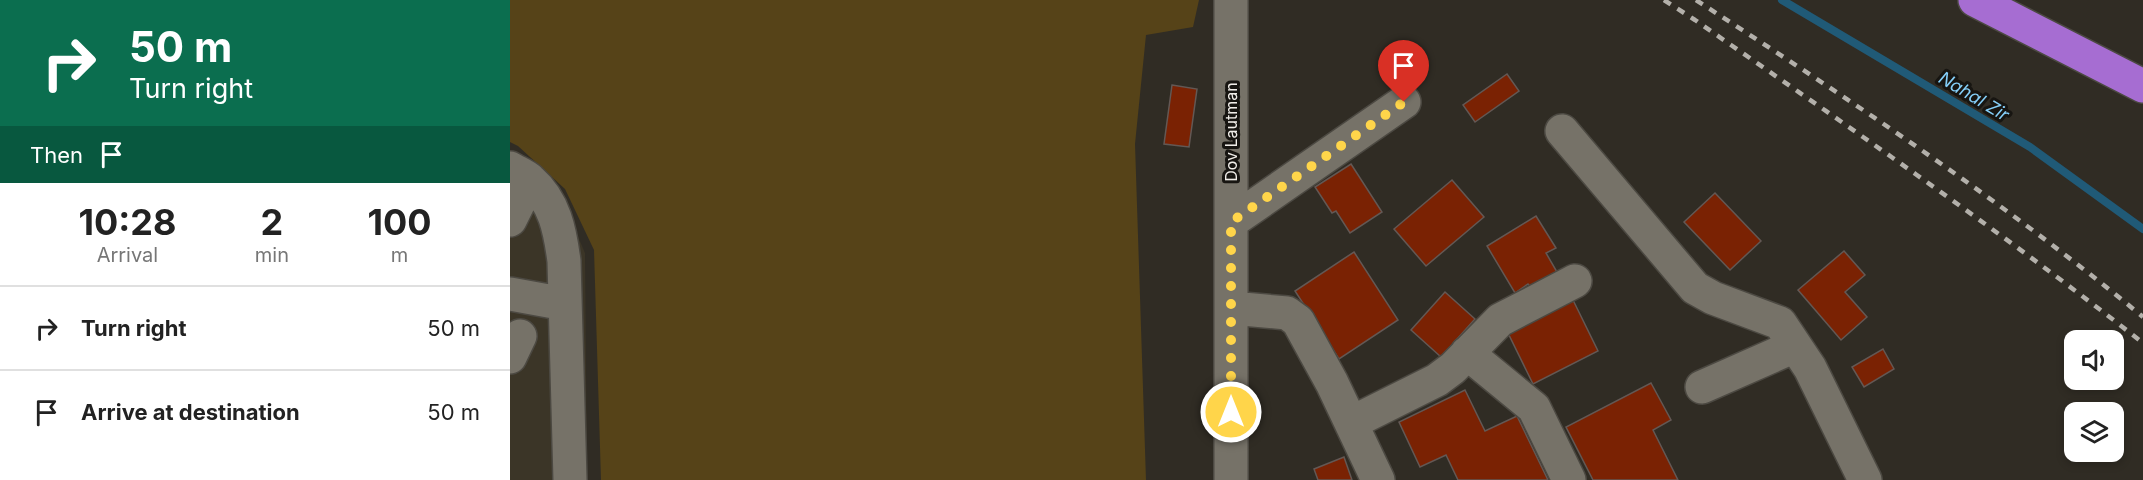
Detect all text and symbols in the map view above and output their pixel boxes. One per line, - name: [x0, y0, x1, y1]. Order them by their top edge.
- text: 50 m: [129, 21, 232, 72]
- icon: right: [30, 24, 108, 102]
- pin: [1378, 40, 1429, 102]
- icon: arrive: [1387, 49, 1420, 82]
- water label: Nahal Zir: [1935, 67, 2014, 126]
- text: Turn right: [129, 72, 253, 105]
- street label: Dov Lautman: [1221, 82, 1241, 182]
- icon: arrive: [95, 138, 128, 171]
- text: Then: [30, 142, 83, 168]
- text: 10:28: [78, 200, 176, 244]
- text: 2: [261, 200, 283, 244]
- text: 100: [367, 200, 432, 244]
- text: Arrival: [97, 243, 158, 267]
- text: min: [255, 243, 289, 267]
- text: m: [391, 243, 408, 267]
- icon: right: [30, 312, 63, 345]
- text: Turn right: [81, 315, 187, 341]
- text: 50 m: [427, 315, 480, 341]
- map controls: [2064, 330, 2124, 462]
- button: sound: [2064, 330, 2124, 390]
- position arrow: [1199, 380, 1263, 444]
- icon: arrive: [30, 396, 63, 429]
- text: Arrive at destination: [81, 399, 300, 425]
- text: 50 m: [427, 399, 480, 425]
- button: layers: [2064, 402, 2124, 462]

